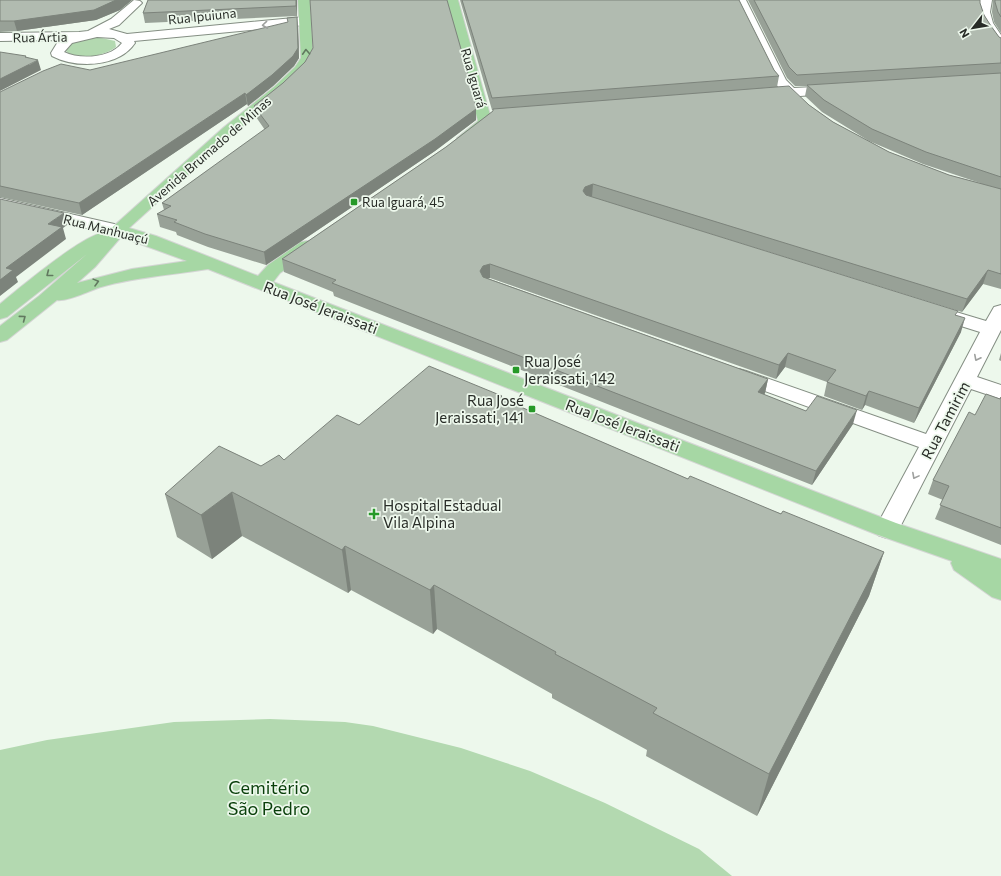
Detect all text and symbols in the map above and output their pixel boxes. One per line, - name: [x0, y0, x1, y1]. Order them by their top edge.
- street label: Rua Ipuiuna: [167, 4, 237, 28]
- north arrow: [953, 8, 993, 48]
- one-way arrow: [262, 20, 268, 29]
- text: N: [956, 27, 972, 40]
- street label: Rua Ártia: [12, 28, 68, 45]
- street label: Rua Iguará: [458, 46, 490, 110]
- one-way arrow: [302, 49, 310, 55]
- street label: Avenida Brumado de Minas: [144, 93, 274, 209]
- place label: Rua Iguará, 45: [362, 194, 444, 210]
- marker: Rua Iguará, 45: [349, 197, 359, 207]
- street label: Rua Manhuaçú: [62, 211, 150, 247]
- one-way arrow: [47, 269, 54, 276]
- street label: Rua José Jeraissati: [261, 277, 381, 337]
- one-way arrow: [92, 278, 99, 286]
- one-way arrow: [19, 315, 26, 323]
- place label: Rua José Jeraissati, 142: [524, 352, 615, 387]
- one-way arrow: [974, 353, 982, 361]
- marker: Rua José Jeraissati, 142: [511, 365, 521, 375]
- street label: Rua Tamirim: [917, 378, 973, 462]
- place label: Rua José Jeraissati, 141: [435, 391, 524, 426]
- street label: Rua José Jeraissati: [563, 395, 683, 455]
- marker: Rua José Jeraissati, 141: [527, 404, 537, 414]
- one-way arrow: [912, 472, 920, 479]
- place label: Hospital Estadual Vila Alpina: [383, 496, 502, 531]
- marker: Hospital Estadual Vila Alpina: [368, 508, 380, 520]
- park label: Cemitério São Pedro: [228, 776, 310, 819]

